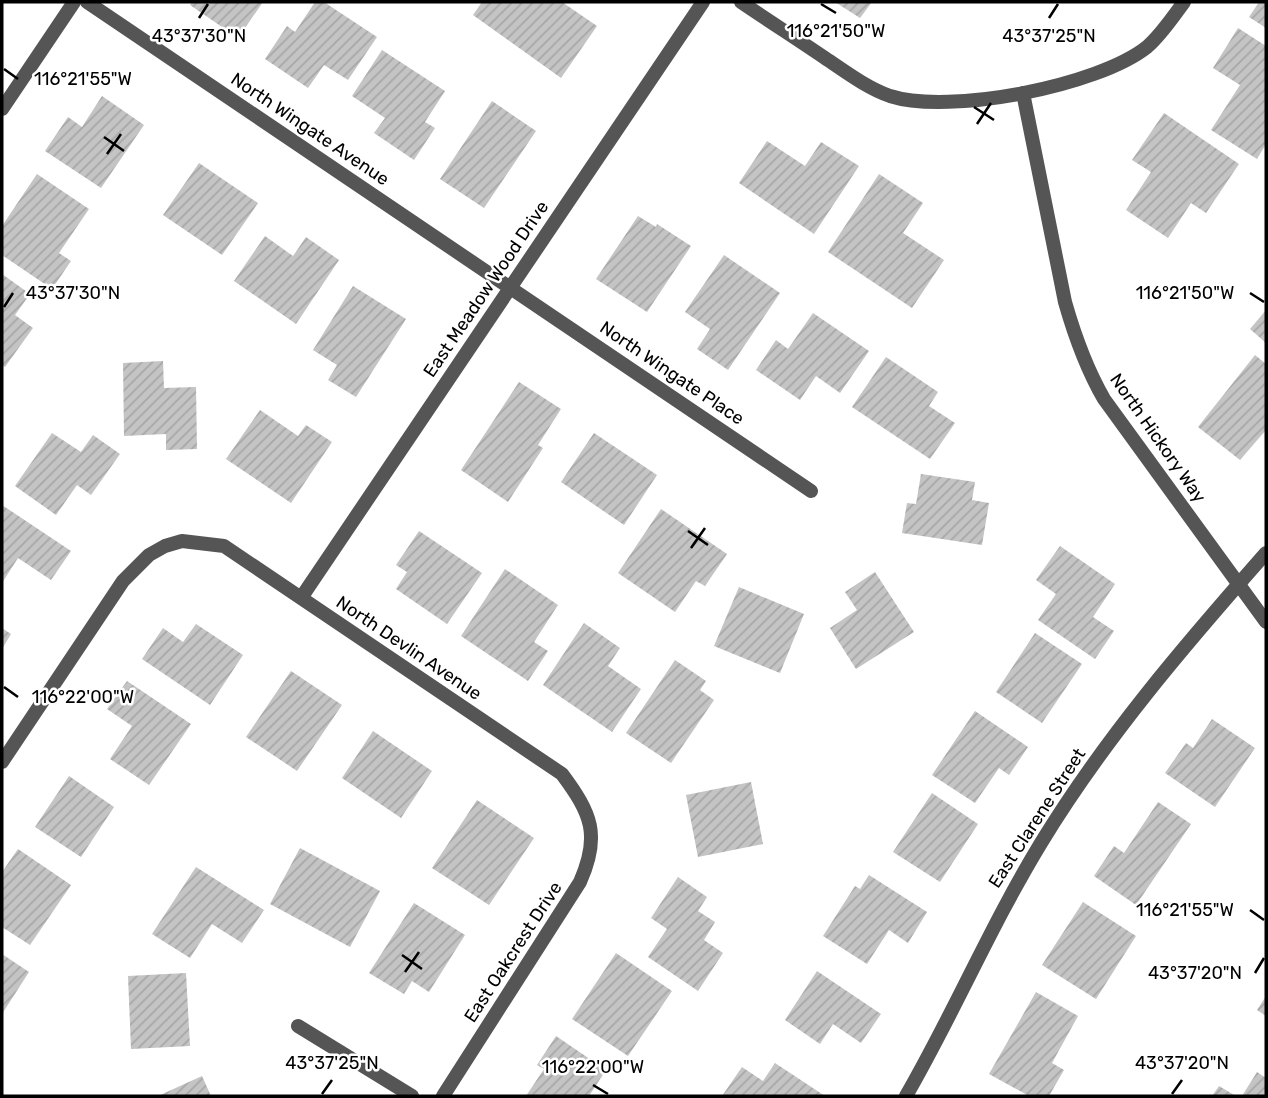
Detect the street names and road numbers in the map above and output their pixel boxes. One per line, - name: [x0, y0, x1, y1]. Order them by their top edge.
- street label: North Wingate Avenue: [227, 68, 393, 190]
- street label: East Meadow Wood Drive: [419, 197, 553, 381]
- street label: North Wingate Place: [596, 316, 748, 430]
- street label: North Hickory Way: [1105, 369, 1211, 507]
- street label: North Devlin Avenue: [332, 591, 486, 705]
- street label: East Clarene Street: [984, 744, 1090, 892]
- street label: East Oakcrest Drive: [459, 878, 567, 1026]

